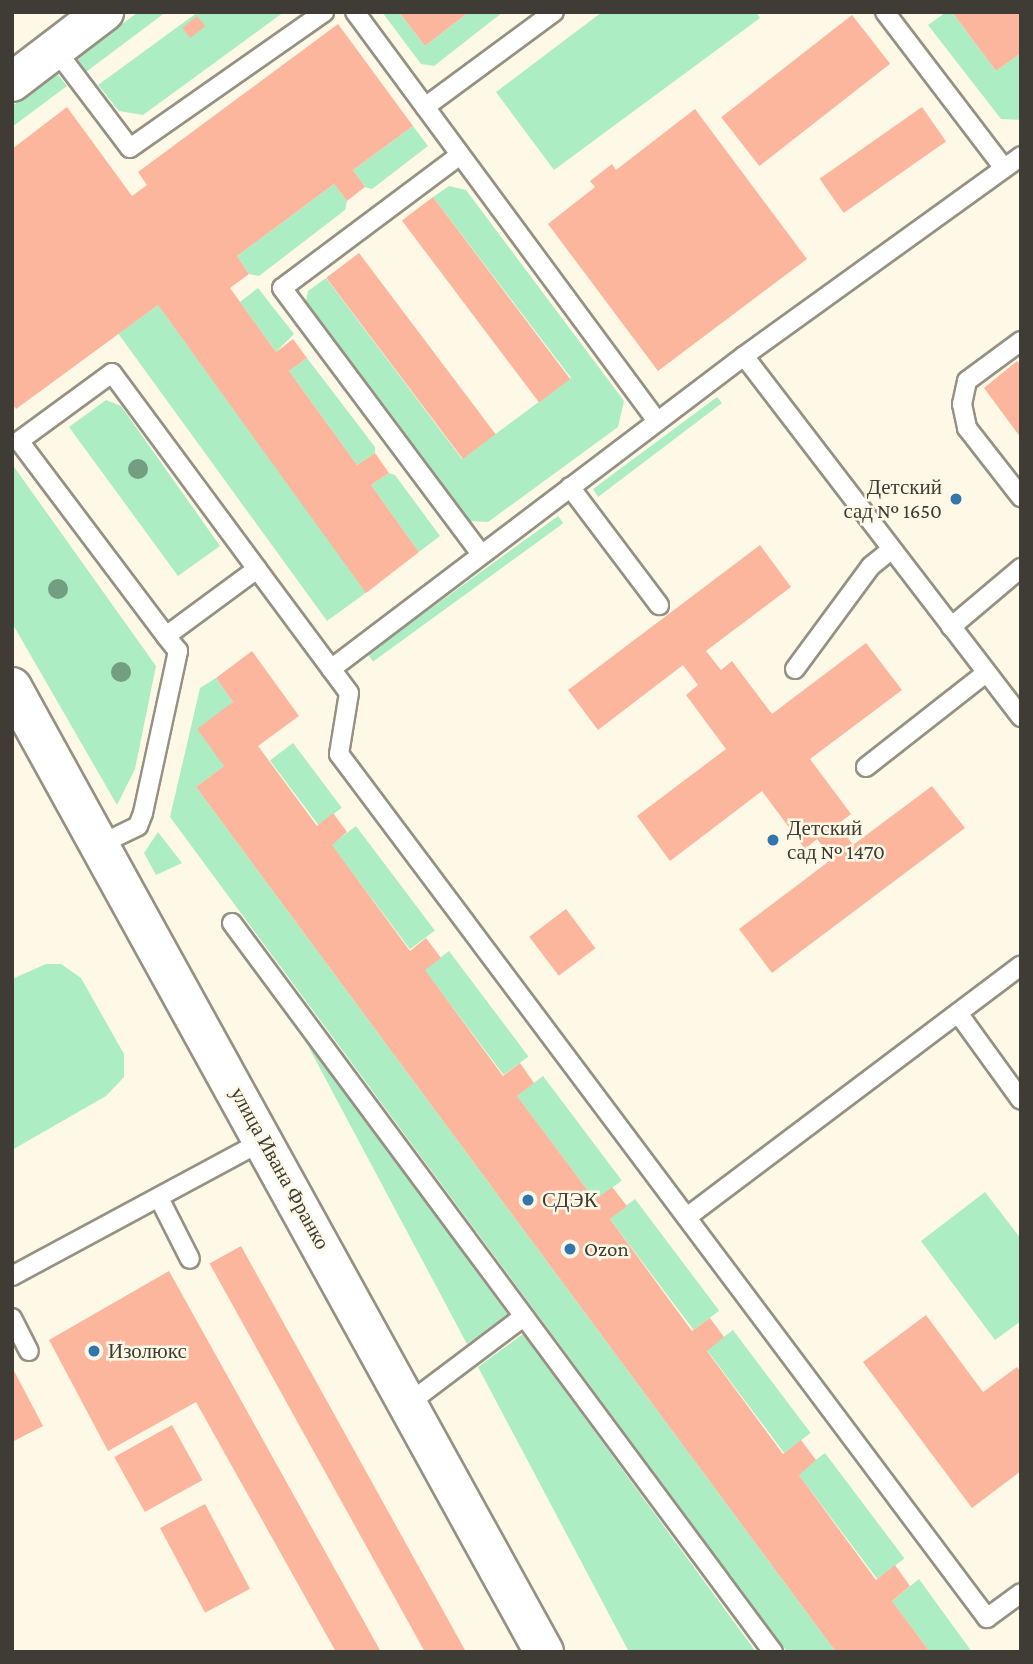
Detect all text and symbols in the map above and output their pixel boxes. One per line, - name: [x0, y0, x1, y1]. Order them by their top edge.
- place label: Детский сад № 1650: [843, 474, 942, 524]
- marker: Детский сад № 1650: [948, 491, 964, 507]
- place label: Детский сад № 1470: [787, 815, 885, 865]
- marker: Детский сад № 1470: [765, 832, 781, 848]
- street label: улица Ивана Франко: [225, 1082, 335, 1254]
- place label: СДЭК: [542, 1187, 598, 1213]
- marker: СДЭК: [520, 1192, 536, 1208]
- place label: Ozon: [584, 1236, 629, 1262]
- marker: Ozon: [562, 1241, 578, 1257]
- place label: Изолюкс: [108, 1338, 187, 1364]
- marker: Изолюкс: [86, 1343, 102, 1359]

